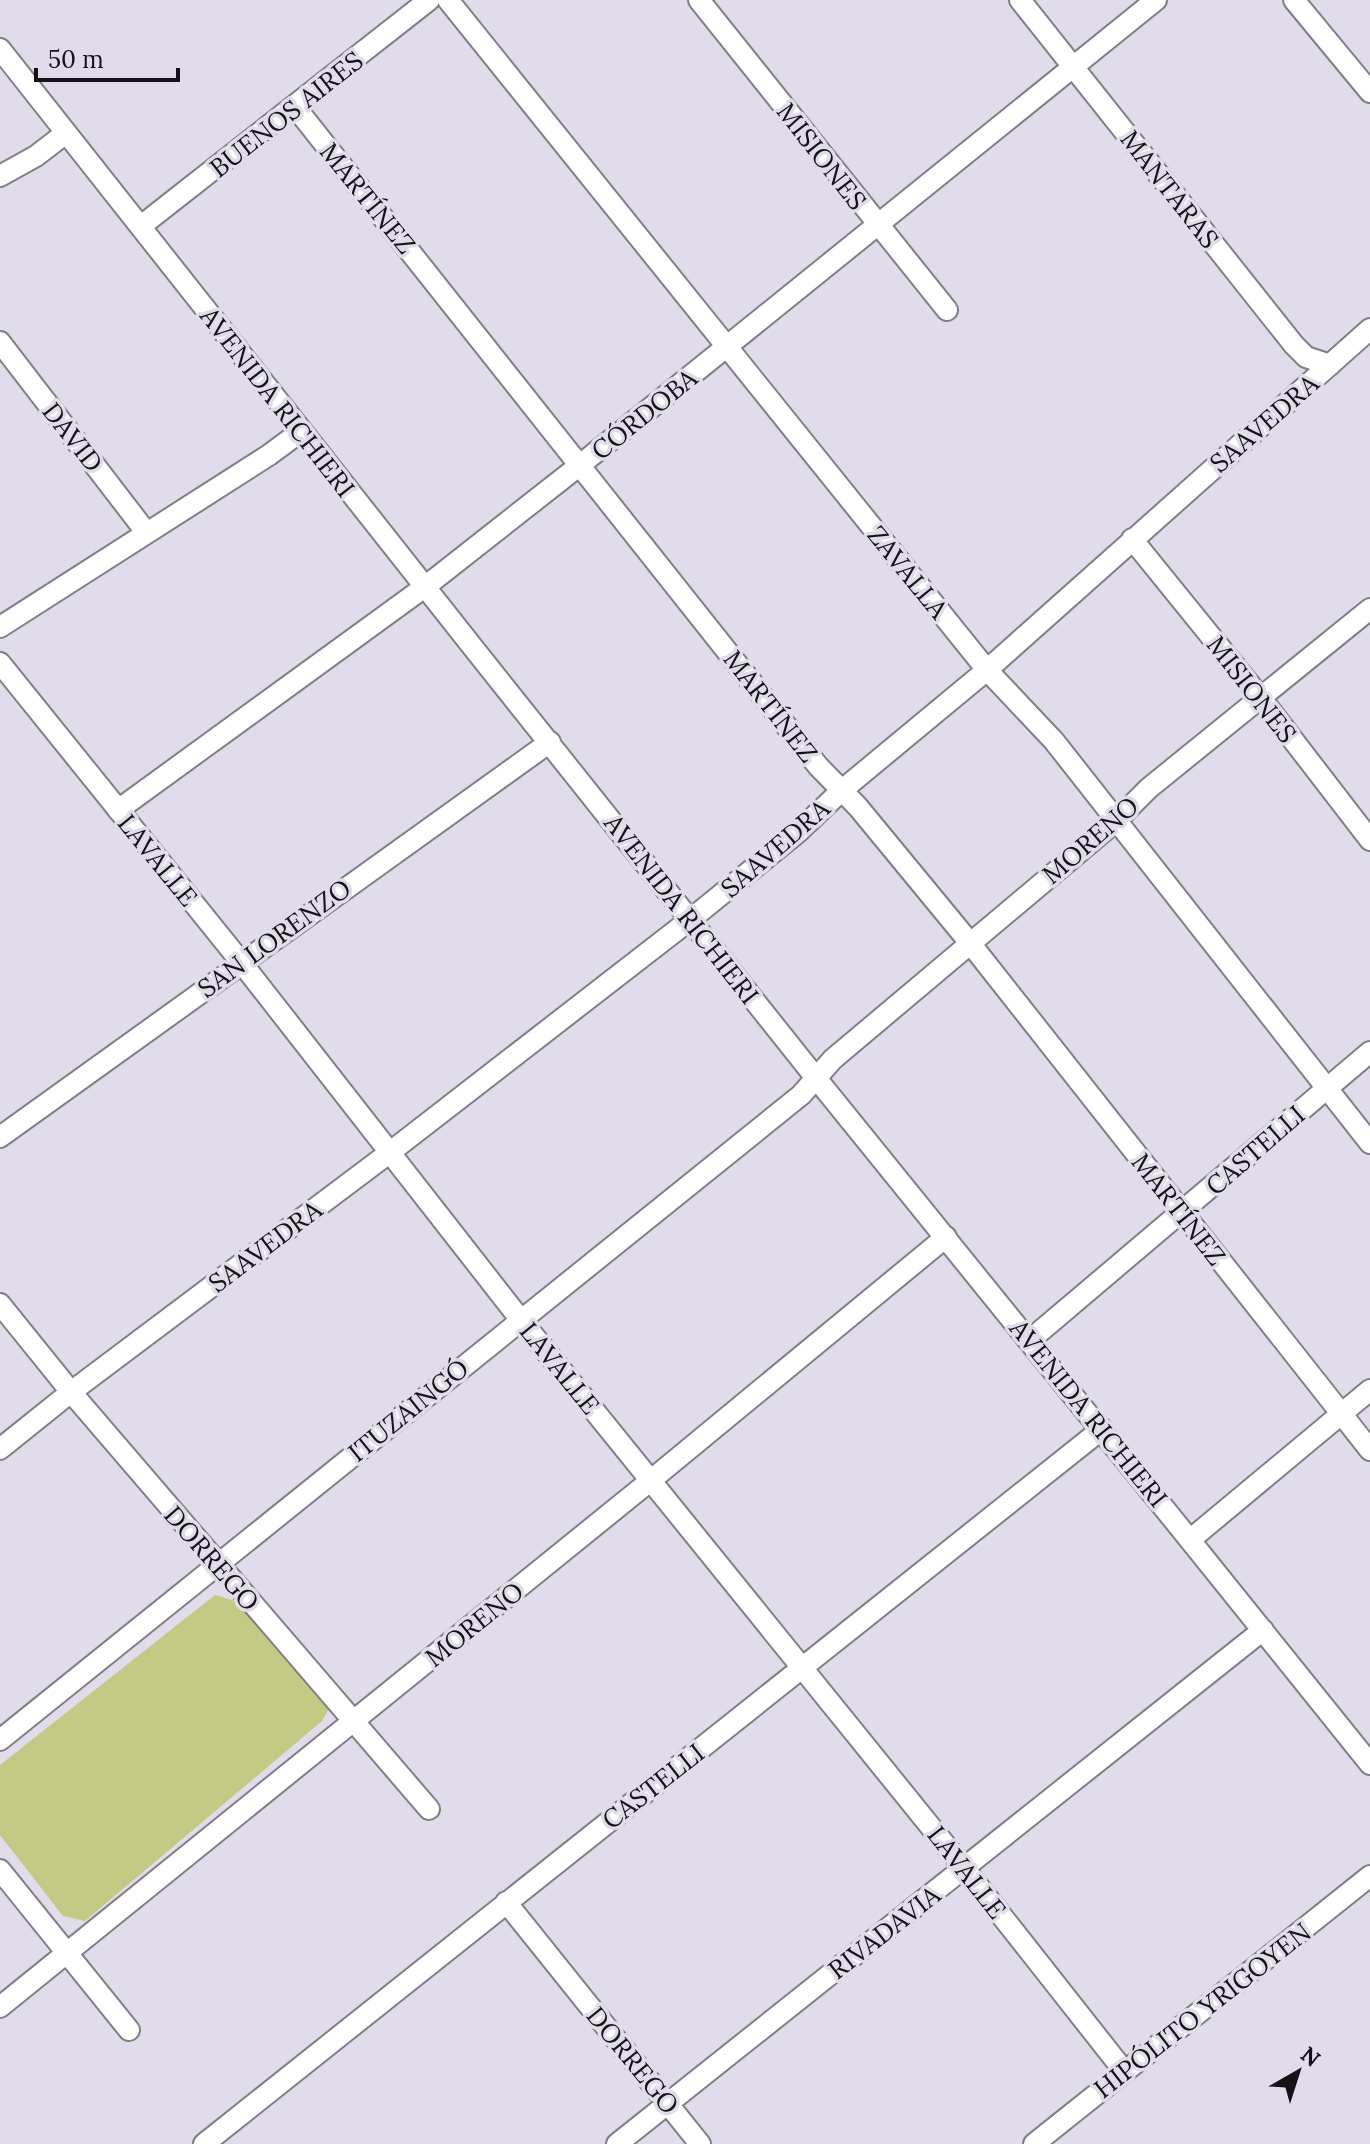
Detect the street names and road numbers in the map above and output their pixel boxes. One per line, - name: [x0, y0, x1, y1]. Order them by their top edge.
- street label: BUENOS AIRES: [203, 44, 369, 184]
- street label: MISIONES: [770, 96, 874, 216]
- street label: MANTARAS: [1114, 123, 1226, 255]
- street label: MARTÍNEZ: [313, 136, 423, 260]
- street label: AVENIDA RICHIERI: [193, 300, 362, 504]
- street label: CÓRDOBA: [585, 361, 704, 467]
- street label: SAAVEDRA: [1203, 366, 1326, 479]
- street label: DAVID: [36, 396, 110, 478]
- street label: ZAVALLA: [861, 519, 956, 626]
- street label: MISIONES: [1200, 629, 1304, 749]
- street label: MARTÍNEZ: [717, 643, 825, 769]
- street label: MORENO: [1035, 789, 1145, 891]
- street label: SAAVEDRA: [714, 791, 837, 904]
- street label: LAVALLE: [111, 807, 205, 913]
- street label: AVENIDA RICHIERI: [597, 807, 766, 1011]
- street label: SAN LORENZO: [191, 871, 357, 1005]
- street label: CASTELLI: [1199, 1098, 1311, 1202]
- street label: MARTÍNEZ: [1125, 1146, 1233, 1272]
- street label: SAAVEDRA: [202, 1192, 329, 1299]
- street label: AVENIDA RICHIERI: [1002, 1312, 1175, 1514]
- street label: LAVALLE: [513, 1315, 607, 1421]
- street label: ITUZAINGÓ: [341, 1351, 475, 1469]
- street label: DORREGO: [157, 1499, 267, 1617]
- street label: MORENO: [418, 1574, 530, 1674]
- street label: CASTELLI: [595, 1736, 711, 1836]
- street label: LAVALLE: [920, 1819, 1014, 1925]
- street label: RIVADAVIA: [821, 1878, 947, 1986]
- street label: HIPÓLITO YRIGOYEN: [1087, 1916, 1317, 2104]
- street label: DORREGO: [580, 2000, 686, 2120]

